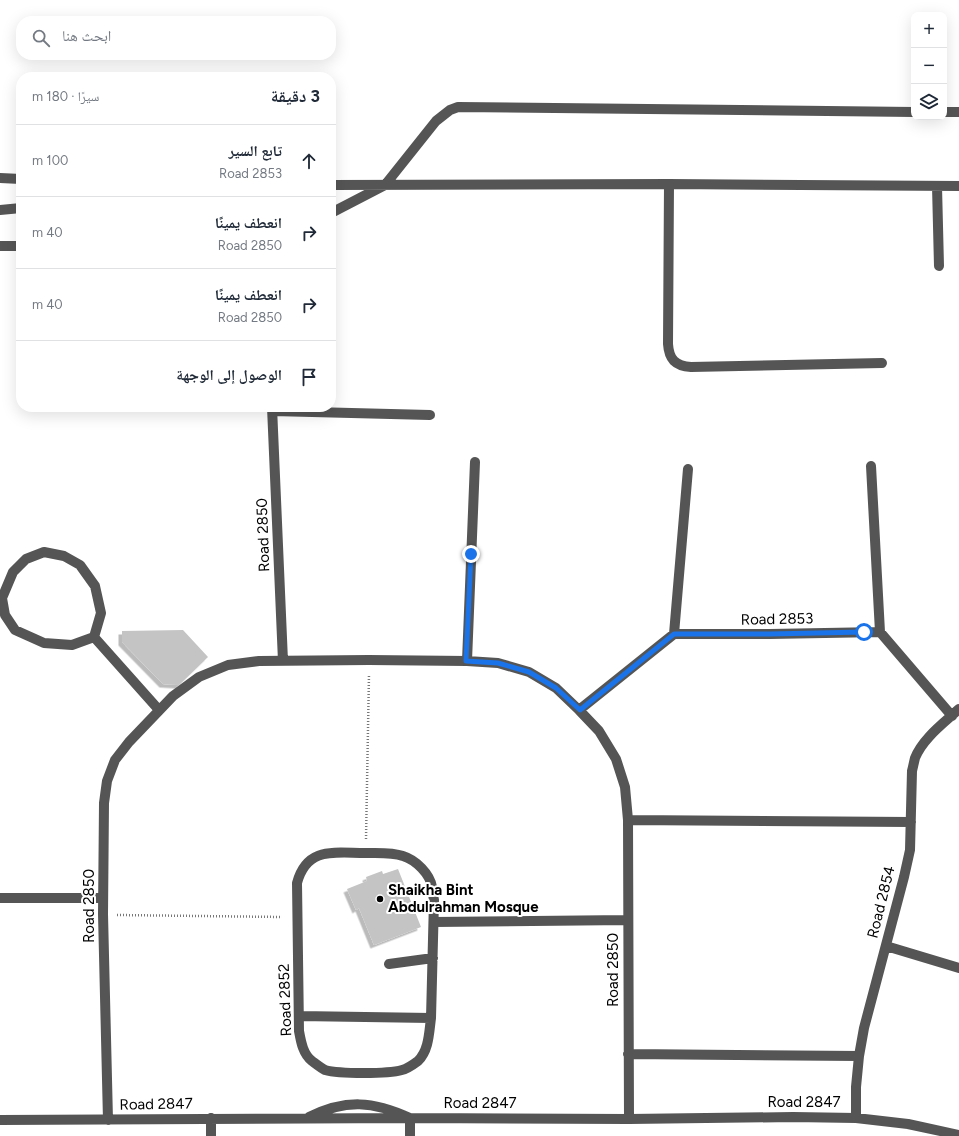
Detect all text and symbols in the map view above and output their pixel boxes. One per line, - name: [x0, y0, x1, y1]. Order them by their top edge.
- map controls: [911, 12, 947, 120]
- button: +: [911, 12, 947, 48]
- search box: [16, 16, 336, 60]
- icon: search: [30, 27, 52, 49]
- text: ابحث هنا: [62, 27, 111, 45]
- button: −: [911, 48, 947, 84]
- button: layers: [911, 84, 947, 120]
- text: 3 دقيقة: [271, 86, 320, 106]
- text: سيرًا · 180 m: [32, 89, 99, 104]
- text: تابع السير: [228, 142, 282, 160]
- icon: ahead: [298, 150, 320, 172]
- text: 100 m: [32, 153, 68, 168]
- text: Road 2853: [219, 166, 282, 181]
- text: انعطف يمينًا: [215, 214, 282, 232]
- icon: right: [298, 222, 320, 244]
- text: 40 m: [32, 225, 63, 240]
- text: Road 2850: [218, 238, 282, 253]
- text: انعطف يمينًا: [215, 286, 282, 304]
- icon: right: [298, 294, 320, 316]
- text: 40 m: [32, 297, 63, 312]
- text: Road 2850: [218, 310, 282, 325]
- text: الوصول إلى الوجهة: [176, 366, 282, 384]
- icon: arrive: [298, 366, 320, 388]
- street label: Road 2850: [253, 498, 273, 572]
- route end: [462, 545, 480, 563]
- street label: Road 2853: [741, 609, 813, 629]
- route start: [855, 623, 873, 641]
- street label: Road 2854: [863, 864, 899, 940]
- street label: Road 2850: [80, 869, 98, 943]
- place label: Shaikha Bint Abdulrahman Mosque: [388, 881, 539, 916]
- marker: Shaikha Bint Abdulrahman Mosque: [375, 894, 385, 904]
- street label: Road 2850: [604, 933, 622, 1007]
- street label: Road 2852: [275, 963, 295, 1037]
- street label: Road 2847: [767, 1093, 841, 1111]
- street label: Road 2847: [119, 1094, 193, 1114]
- street label: Road 2847: [443, 1094, 517, 1112]

